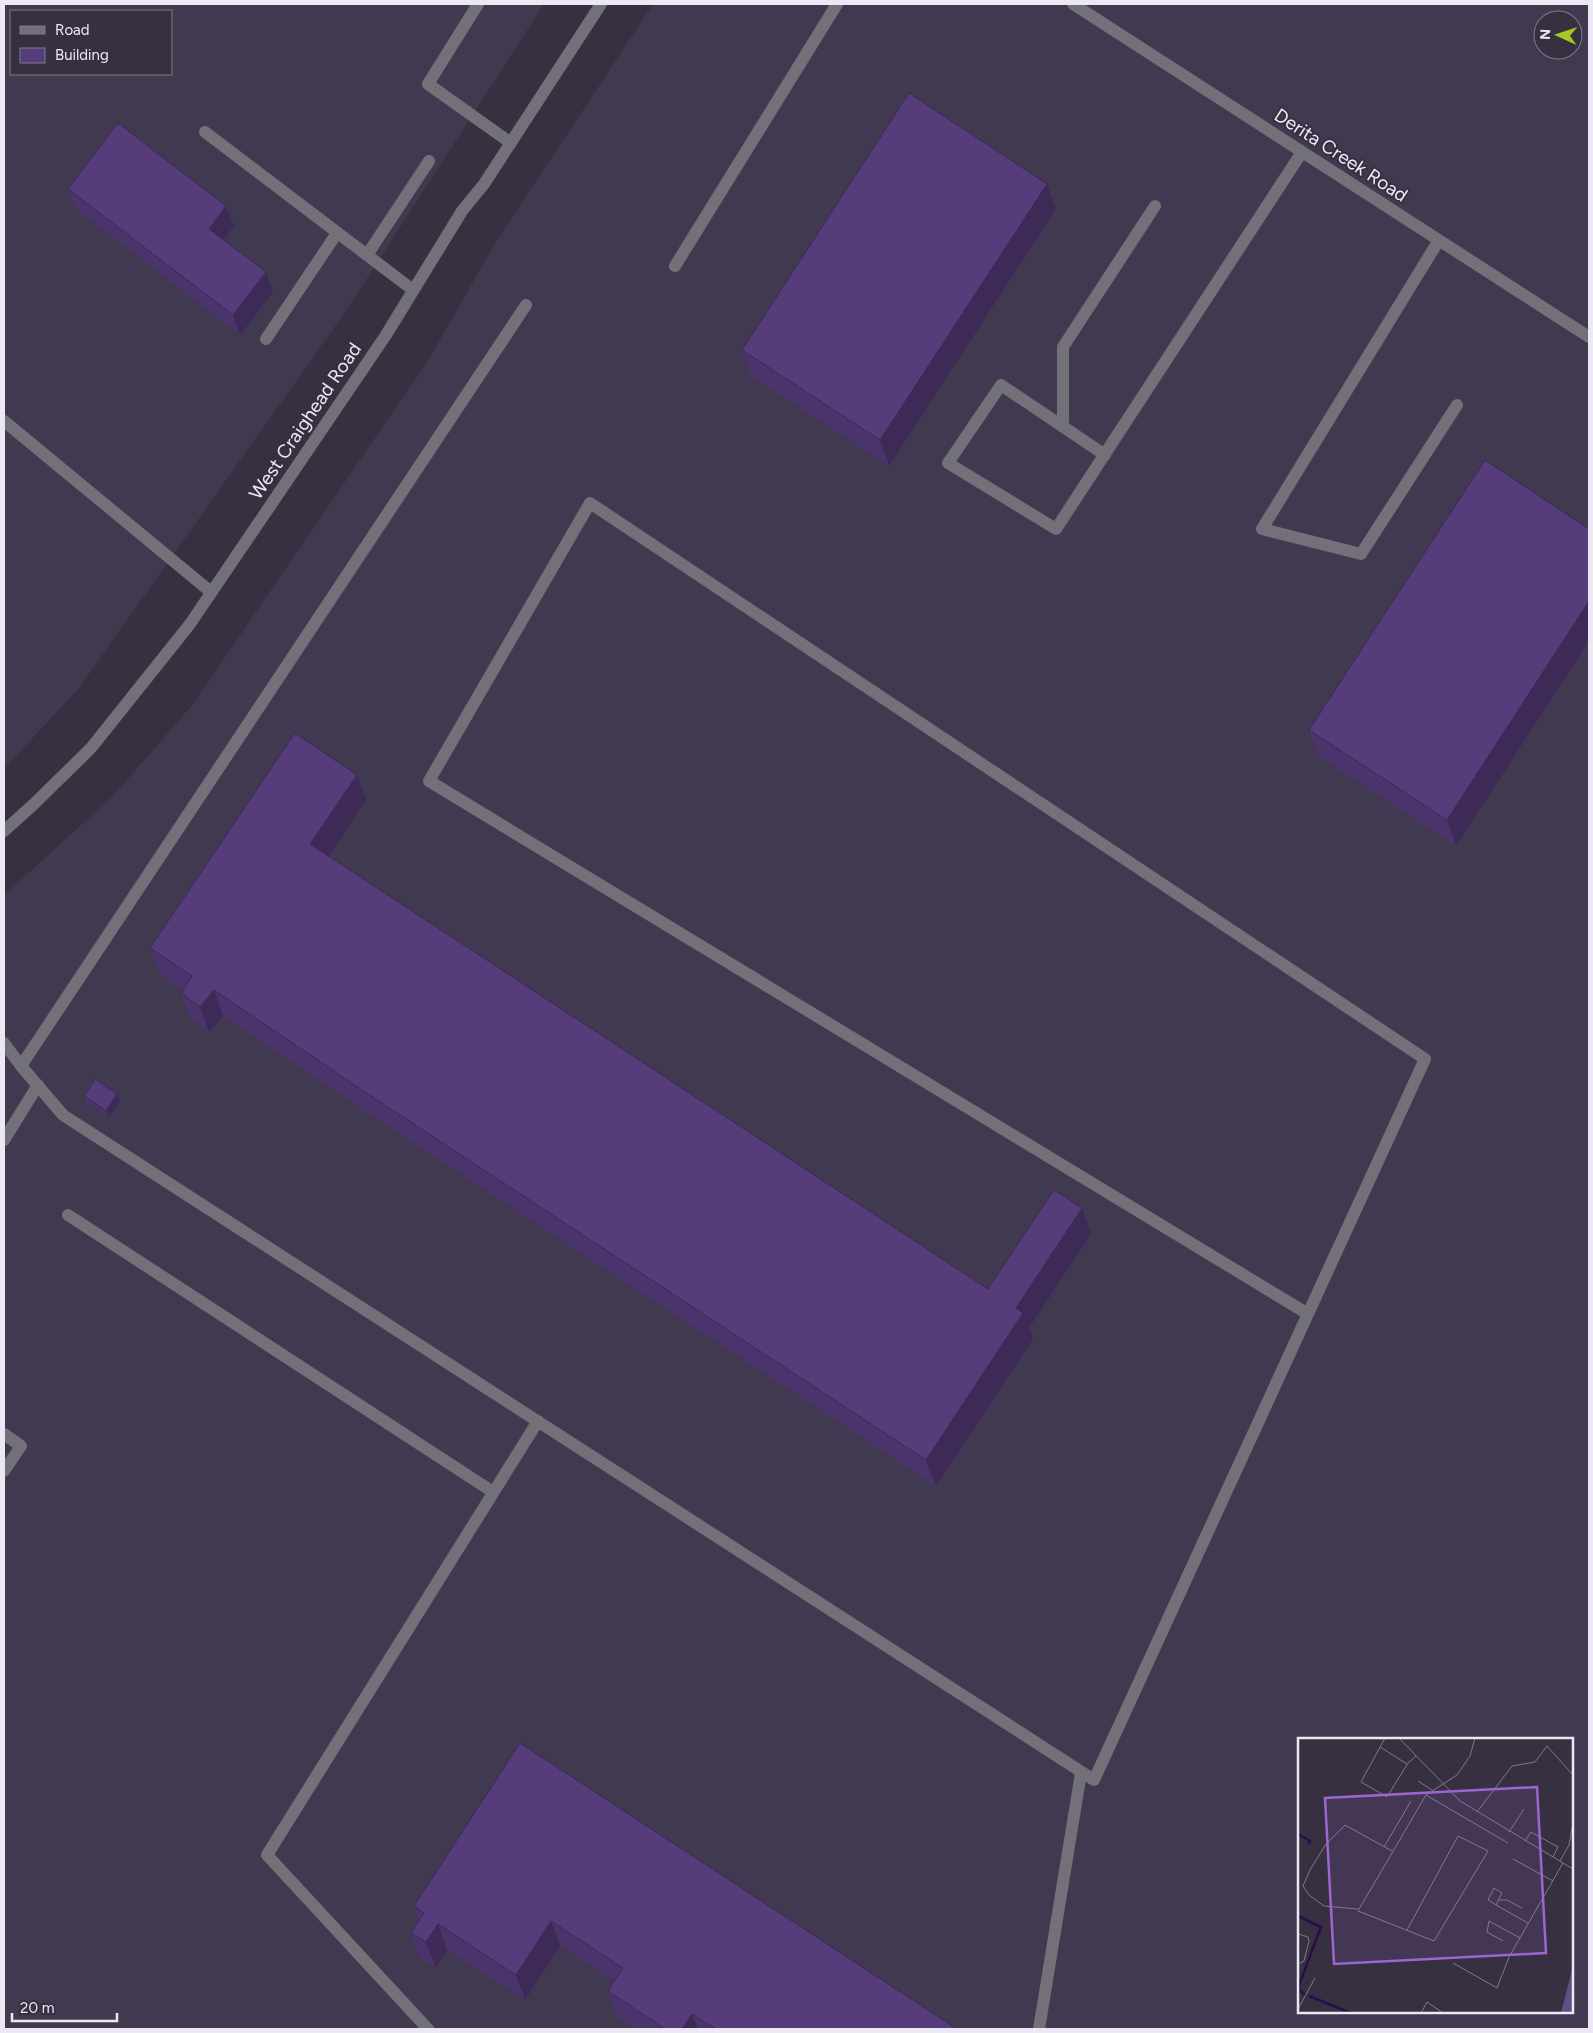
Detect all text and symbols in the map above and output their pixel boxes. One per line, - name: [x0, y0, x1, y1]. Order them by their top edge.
- legend: [10, 10, 172, 75]
- north arrow: [1533, 10, 1583, 60]
- text: Road: [55, 21, 90, 39]
- text: N: [1537, 28, 1554, 40]
- text: Building: [55, 46, 109, 64]
- street label: Derita Creek Road: [1270, 103, 1412, 207]
- street label: West Craighead Road: [244, 338, 366, 504]
- inset map: [1298, 1738, 1573, 2013]
- scale bar: [12, 1990, 118, 2022]
- text: 20 m: [20, 1999, 54, 2017]

